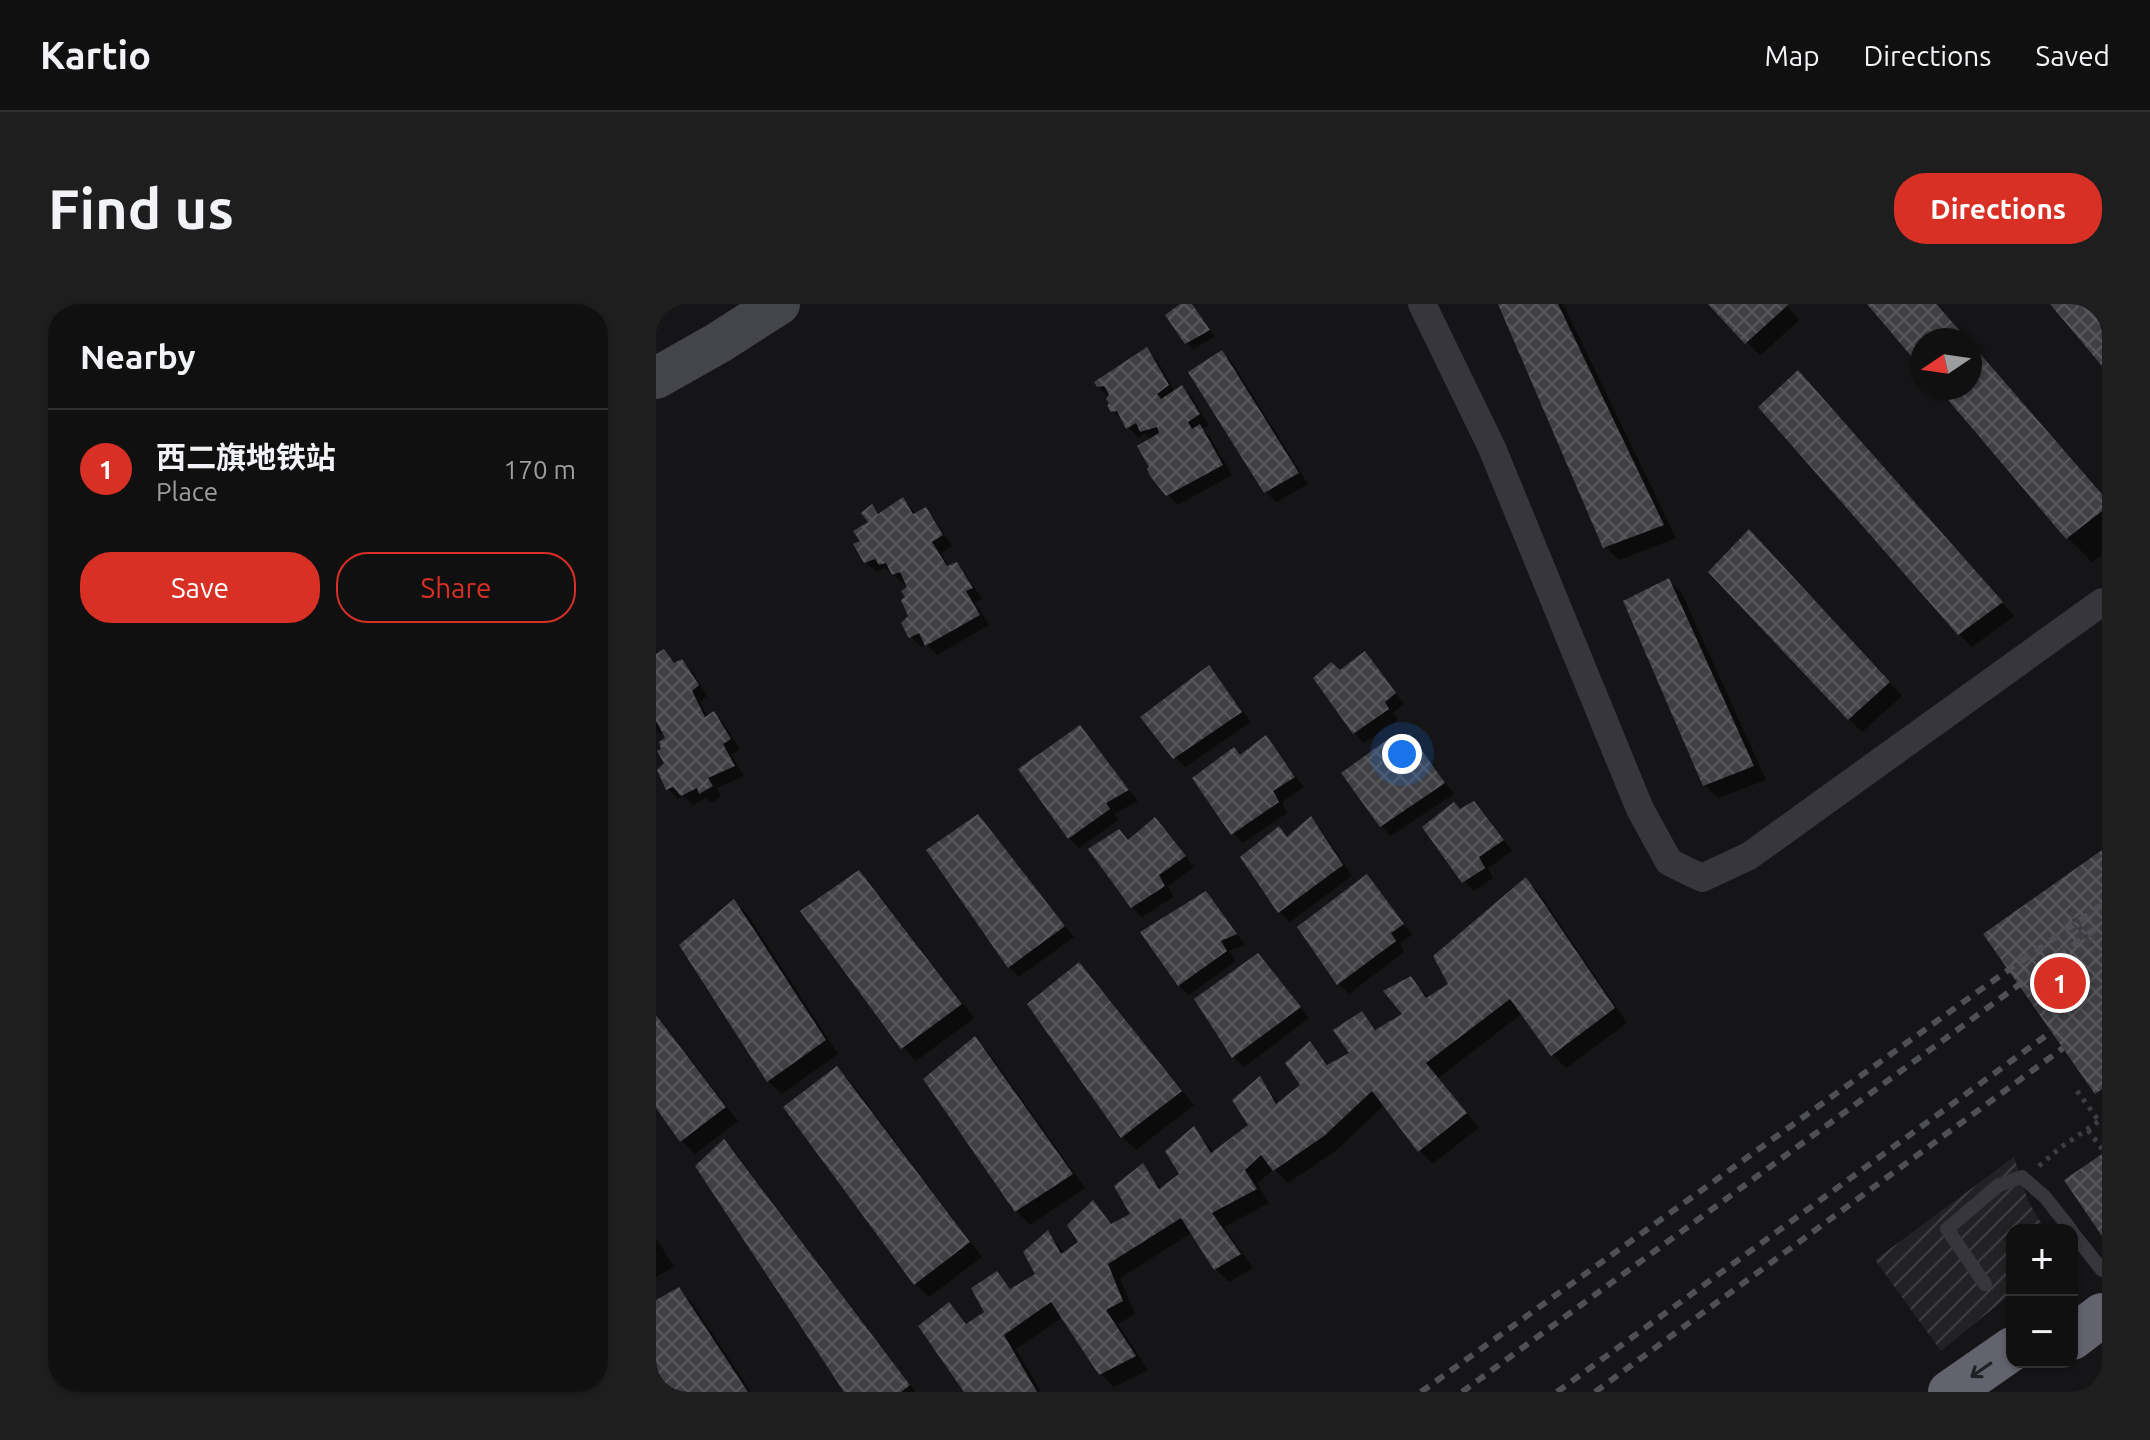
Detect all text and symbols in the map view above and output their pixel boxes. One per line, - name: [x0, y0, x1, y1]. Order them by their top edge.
- text: Kartio: [40, 34, 151, 76]
- text: Map: [1764, 40, 1820, 71]
- text: Directions: [1864, 40, 1991, 71]
- text: Saved: [2035, 40, 2110, 71]
- button: Directions: [1894, 173, 2102, 244]
- text: Find us: [48, 177, 234, 240]
- north arrow: [1910, 328, 1982, 400]
- text: Nearby: [80, 337, 195, 375]
- text: 西二旗地铁站: [156, 440, 336, 474]
- text: 1: [99, 455, 113, 484]
- text: 170 m: [504, 455, 576, 484]
- text: Place: [156, 477, 218, 506]
- button: Save: [80, 552, 320, 623]
- button: Share: [336, 552, 576, 623]
- your location: [1382, 734, 1422, 774]
- pin: 1: [2034, 953, 2086, 1013]
- map controls: [2006, 1224, 2078, 1368]
- button: +: [2006, 1224, 2078, 1296]
- button: −: [2006, 1296, 2078, 1368]
- one-way arrow: [1970, 1362, 1992, 1379]

